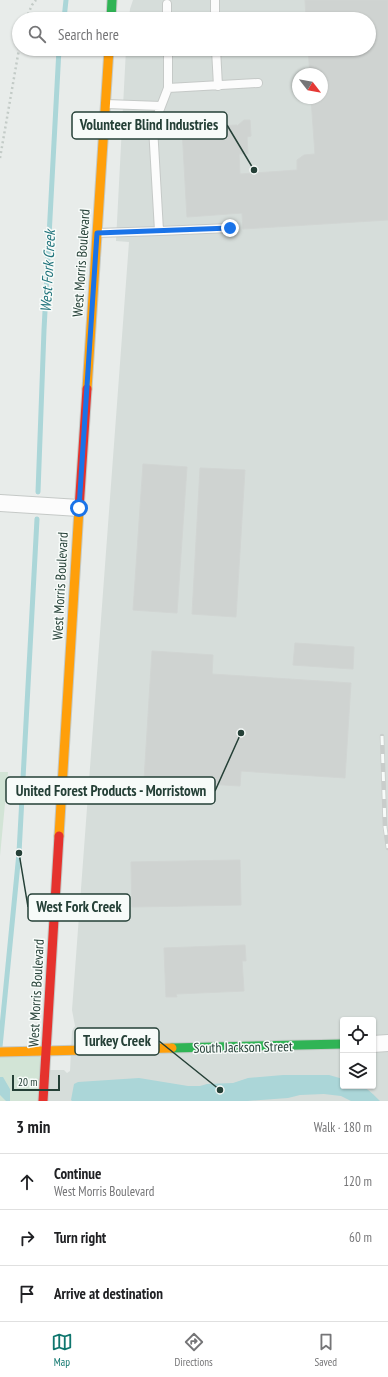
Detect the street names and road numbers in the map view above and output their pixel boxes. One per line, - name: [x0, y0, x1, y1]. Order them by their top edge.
- street label: West Morris Boulevard: [68, 208, 94, 318]
- street label: West Morris Boulevard: [48, 532, 72, 640]
- street label: West Morris Boulevard: [24, 939, 48, 1047]
- street label: South Jackson Street: [193, 1037, 293, 1057]

